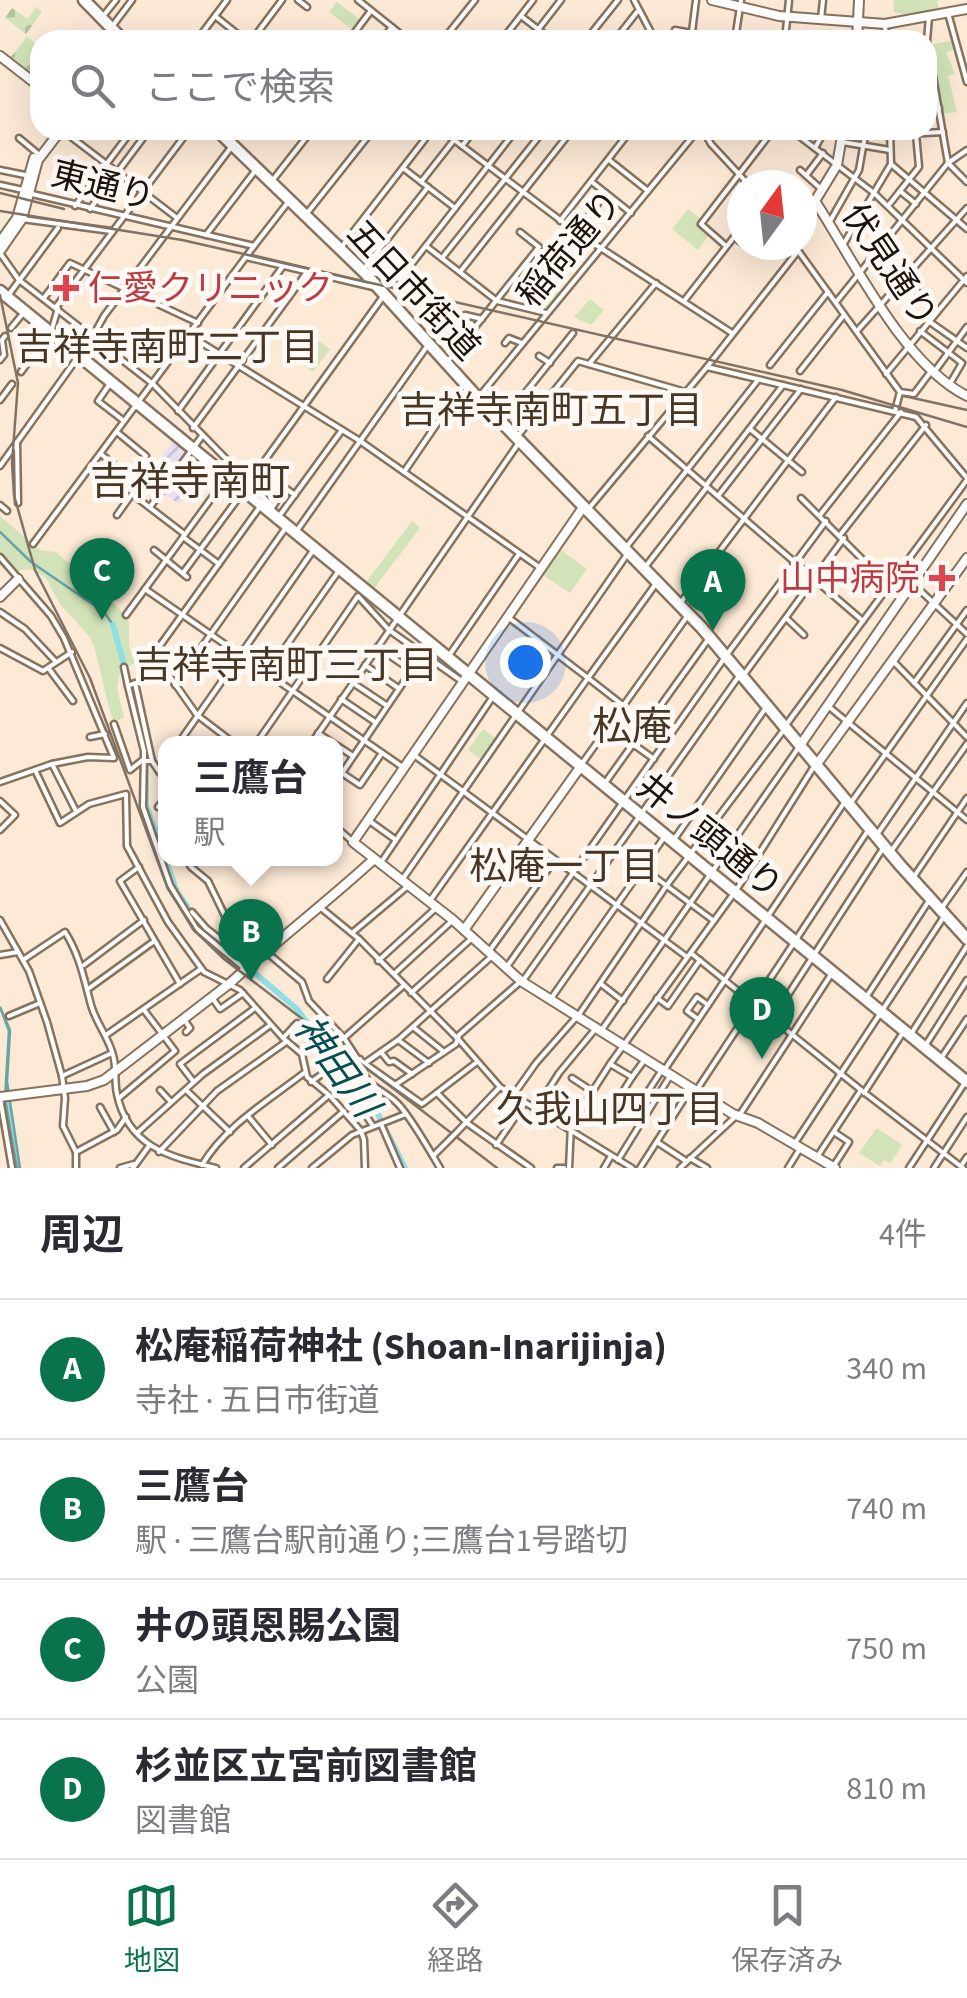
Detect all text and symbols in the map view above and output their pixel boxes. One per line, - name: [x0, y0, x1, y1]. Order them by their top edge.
- search box: [30, 30, 937, 140]
- icon: search: [65, 58, 120, 113]
- text: ここで検索: [145, 61, 335, 115]
- street label: 東通り: [46, 149, 160, 223]
- north arrow: [727, 170, 817, 260]
- street label: 稲荷通り: [506, 179, 634, 318]
- street label: 伏見通り: [829, 194, 949, 338]
- street label: 五日市街道: [335, 210, 491, 372]
- place label: 仁愛クリニック: [88, 264, 333, 314]
- marker: 仁愛クリニック: [53, 275, 79, 301]
- district label: 吉祥寺南町二丁目: [15, 321, 319, 375]
- district label: 吉祥寺南町五丁目: [399, 384, 703, 438]
- district label: 吉祥寺南町: [90, 454, 290, 511]
- pin: C: [70, 538, 134, 620]
- pin: A: [680, 548, 746, 631]
- place label: 山中病院: [780, 554, 920, 604]
- marker: 山中病院: [929, 565, 955, 591]
- your location: [500, 637, 551, 688]
- district label: 吉祥寺南町三丁目: [134, 639, 438, 693]
- district label: 松庵: [592, 699, 672, 756]
- popup: [158, 736, 343, 866]
- text: 三鷹台: [193, 752, 308, 806]
- street label: 井ノ頭通り: [626, 762, 793, 911]
- text: 駅: [193, 810, 226, 856]
- district label: 松庵一丁目: [469, 840, 659, 894]
- pin: B: [218, 898, 284, 981]
- pin: D: [730, 976, 794, 1059]
- water label: 神田川: [281, 1005, 394, 1132]
- district label: 久我山四丁目: [496, 1083, 724, 1137]
- text: 周辺: [40, 1206, 124, 1266]
- text: 4件: [879, 1212, 927, 1258]
- text: 松庵稲荷神社 (Shoan-Inarijinja): [135, 1320, 667, 1374]
- text: A: [63, 1346, 82, 1392]
- text: 340 m: [846, 1346, 927, 1392]
- text: 寺社 · 五日市街道: [135, 1378, 380, 1424]
- text: 三鷹台: [135, 1460, 249, 1514]
- text: B: [63, 1486, 82, 1532]
- text: 740 m: [846, 1486, 927, 1532]
- text: 駅 · 三鷹台駅前通り;三鷹台1号踏切: [135, 1518, 628, 1564]
- text: 井の頭恩賜公園: [135, 1600, 401, 1654]
- text: C: [63, 1626, 82, 1672]
- text: 750 m: [846, 1626, 927, 1672]
- text: 公園: [135, 1658, 199, 1704]
- text: 杉並区立宮前図書館: [135, 1740, 477, 1794]
- text: D: [62, 1766, 83, 1812]
- text: 810 m: [846, 1766, 927, 1812]
- text: 図書館: [135, 1798, 231, 1844]
- tab: 地図: [124, 1878, 180, 1981]
- tab: 経路: [427, 1878, 483, 1981]
- tab: 保存済み: [731, 1878, 843, 1981]

